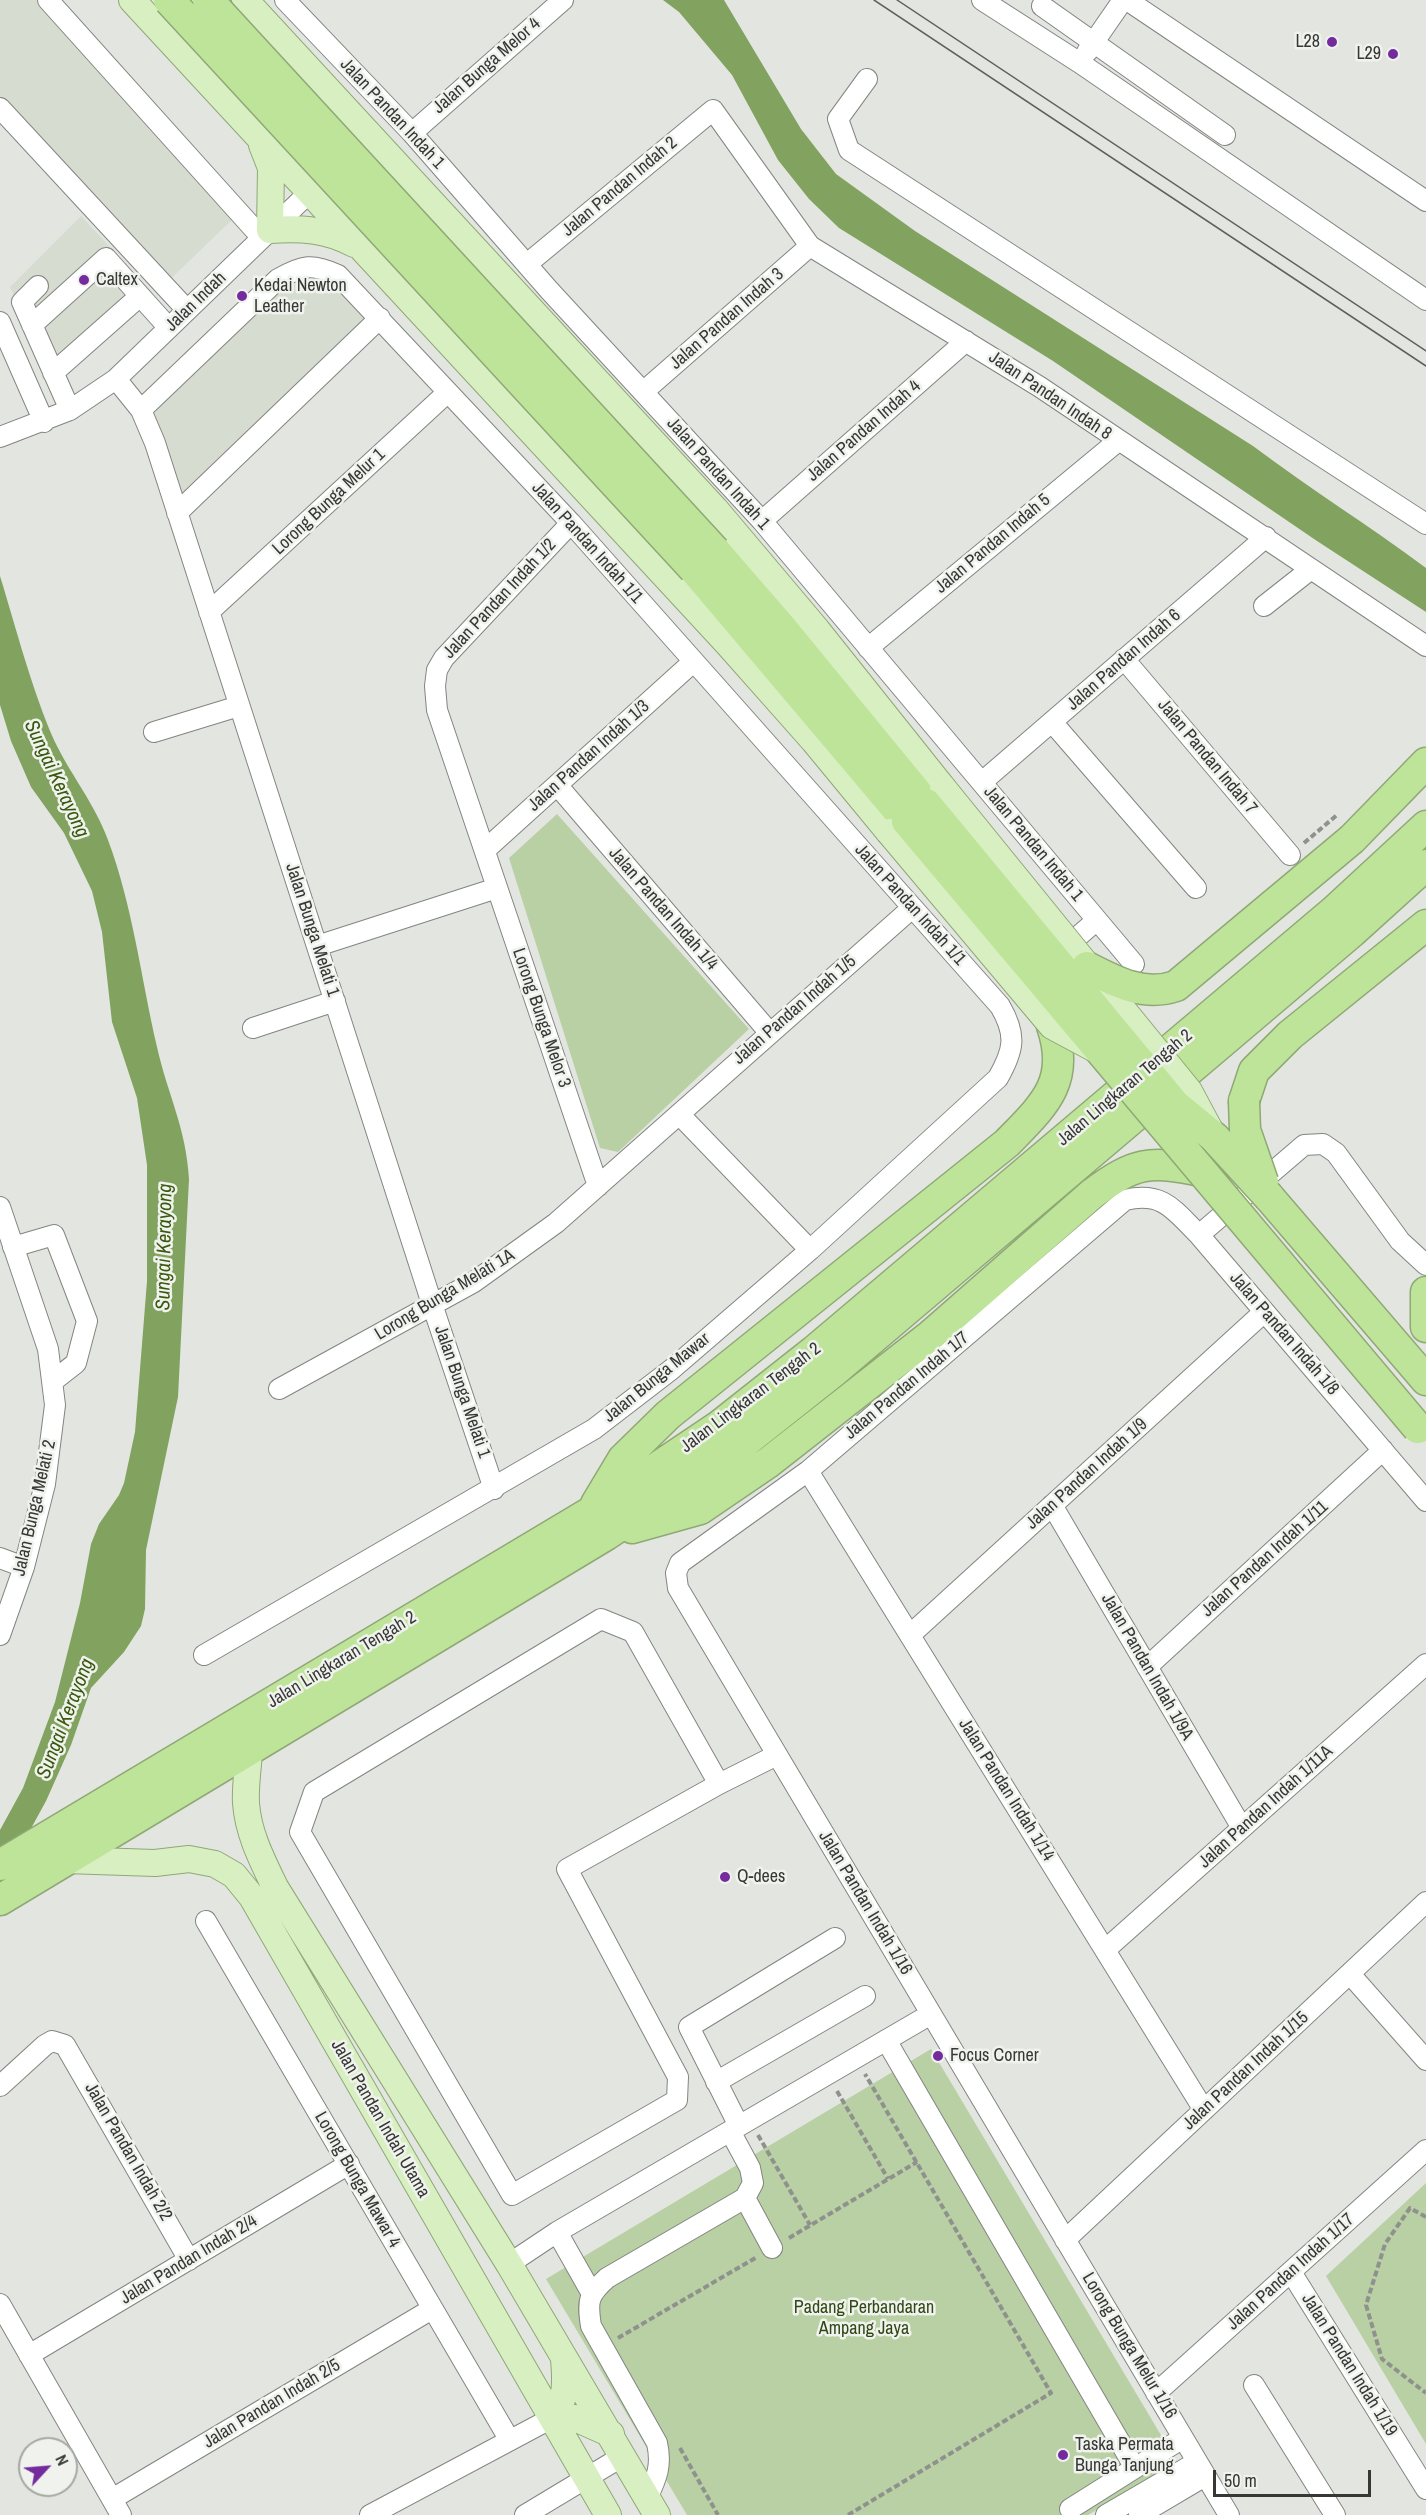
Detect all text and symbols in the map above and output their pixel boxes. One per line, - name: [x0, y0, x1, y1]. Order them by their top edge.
- street label: Jalan Bunga Melor 4: [429, 13, 545, 119]
- place label: L28: [1295, 31, 1320, 53]
- marker: L28: [1325, 35, 1339, 49]
- place label: L29: [1356, 43, 1381, 65]
- marker: L29: [1386, 47, 1400, 61]
- street label: Jalan Pandan Indah 1: [335, 54, 449, 174]
- street label: Jalan Pandan Indah 2: [558, 133, 682, 241]
- street label: Jalan Pandan Indah 3: [666, 264, 788, 374]
- street label: Jalan Indah: [161, 268, 231, 336]
- place label: Caltex: [96, 269, 138, 291]
- marker: Caltex: [77, 273, 91, 287]
- place label: Kedai Newton Leather: [254, 275, 347, 318]
- marker: Kedai Newton Leather: [235, 289, 249, 303]
- street label: Jalan Pandan Indah 8: [984, 347, 1116, 445]
- street label: Jalan Pandan Indah 4: [803, 376, 925, 486]
- street label: Jalan Pandan Indah 1: [662, 413, 774, 535]
- street label: Lorong Bunga Melur 1: [268, 444, 390, 560]
- street label: Jalan Pandan Indah 1/1: [527, 478, 647, 608]
- street label: Jalan Pandan Indah 5: [931, 490, 1055, 598]
- street label: Jalan Pandan Indah 1/2: [439, 535, 561, 663]
- street label: Jalan Pandan Indah 6: [1063, 605, 1185, 715]
- street label: Jalan Pandan Indah 7: [1153, 695, 1261, 819]
- street label: Jalan Pandan Indah 1/3: [524, 696, 654, 816]
- water label: Sungai Kerayong: [18, 716, 94, 842]
- street label: Jalan Pandan Indah 1: [979, 782, 1087, 906]
- street label: Jalan Pandan Indah 1/1: [850, 840, 970, 970]
- street label: Jalan Pandan Indah 1/4: [604, 843, 722, 975]
- street label: Jalan Bunga Melati 1: [280, 861, 344, 999]
- street label: Lorong Bunga Melor 3: [507, 945, 575, 1091]
- street label: Jalan Pandan Indah 1/5: [729, 951, 861, 1069]
- street label: Jalan Lingkaran Tengah 2: [1053, 1025, 1197, 1151]
- water label: Sungai Kerayong: [152, 1183, 178, 1311]
- street label: Lorong Bunga Melati 1A: [371, 1245, 519, 1345]
- street label: Jalan Pandan Indah 1/8: [1225, 1268, 1343, 1400]
- street label: Jalan Bunga Melati 1: [429, 1323, 495, 1461]
- street label: Jalan Pandan Indah 1/7: [840, 1328, 974, 1444]
- street label: Jalan Bunga Mawar: [600, 1329, 714, 1427]
- street label: Jalan Lingkaran Tengah 2: [677, 1338, 825, 1458]
- street label: Jalan Pandan Indah 1/9: [1022, 1414, 1152, 1534]
- street label: Jalan Bunga Melati 2: [9, 1438, 61, 1578]
- street label: Jalan Pandan Indah 1/11: [1197, 1496, 1333, 1622]
- street label: Jalan Pandan Indah 1/9A: [1096, 1590, 1198, 1744]
- street label: Jalan Lingkaran Tengah 2: [264, 1607, 420, 1713]
- water label: Sungai Kerayong: [32, 1656, 100, 1782]
- street label: Jalan Pandan Indah 1/14: [953, 1715, 1059, 1865]
- street label: Jalan Pandan Indah 1/11A: [1195, 1741, 1337, 1873]
- street label: Jalan Pandan Indah 1/16: [813, 1827, 917, 1979]
- place label: Q-dees: [737, 1866, 785, 1888]
- marker: Q-dees: [718, 1870, 732, 1884]
- street label: Jalan Pandan Indah 1/15: [1179, 2007, 1313, 2135]
- street label: Jalan Pandan Indah Utama: [326, 2036, 434, 2202]
- place label: Focus Corner: [950, 2045, 1039, 2067]
- marker: Focus Corner: [931, 2049, 945, 2063]
- street label: Jalan Pandan Indah 2/2: [80, 2079, 176, 2225]
- street label: Lorong Bunga Mawar 4: [309, 2108, 405, 2252]
- street label: Jalan Pandan Indah 1/17: [1223, 2209, 1359, 2335]
- street label: Jalan Pandan Indah 2/4: [117, 2211, 261, 2309]
- street label: Lorong Bunga Melur 1/16: [1077, 2269, 1181, 2423]
- street label: Jalan Pandan Indah 1/19: [1296, 2290, 1402, 2440]
- park label: Padang Perbandaran Ampang Jaya: [794, 2297, 934, 2340]
- street label: Jalan Pandan Indah 2/5: [200, 2355, 344, 2453]
- place label: Taska Permata Bunga Tanjung: [1075, 2434, 1174, 2476]
- north arrow: [18, 2437, 78, 2497]
- marker: Taska Permata Bunga Tanjung: [1056, 2448, 1070, 2462]
- text: N: [50, 2451, 74, 2469]
- scale bar: [1216, 2458, 1374, 2496]
- text: 50 m: [1224, 2468, 1257, 2493]

